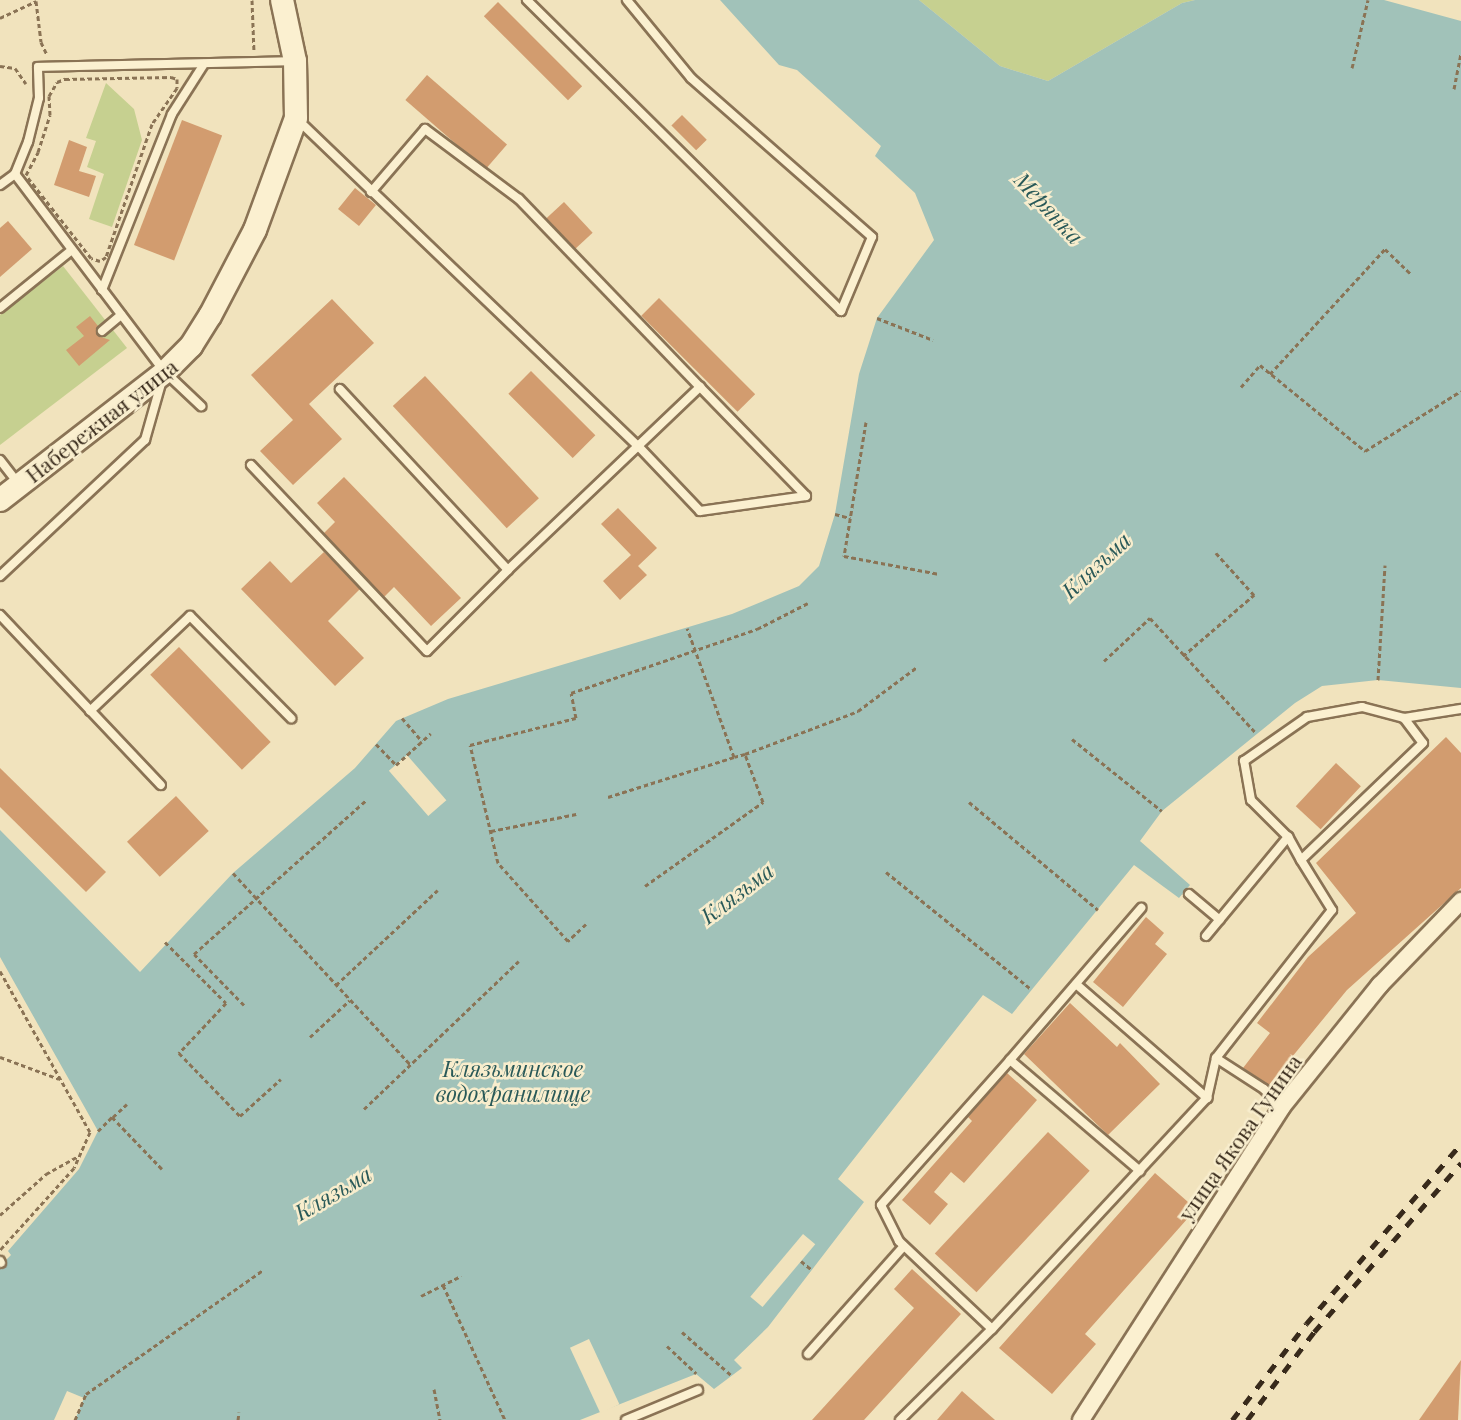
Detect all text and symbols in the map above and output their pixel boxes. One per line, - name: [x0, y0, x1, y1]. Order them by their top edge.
- water label: Мерянка: [1009, 167, 1089, 249]
- street label: Набережная улица: [20, 353, 182, 487]
- water label: Клязьма: [1056, 527, 1136, 603]
- water label: Клязьма: [695, 857, 779, 929]
- street label: улица Якова Гунина: [1172, 1049, 1306, 1225]
- water label: Клязьминское водохранилище: [436, 1055, 590, 1106]
- water label: Клязьма: [290, 1160, 376, 1226]

